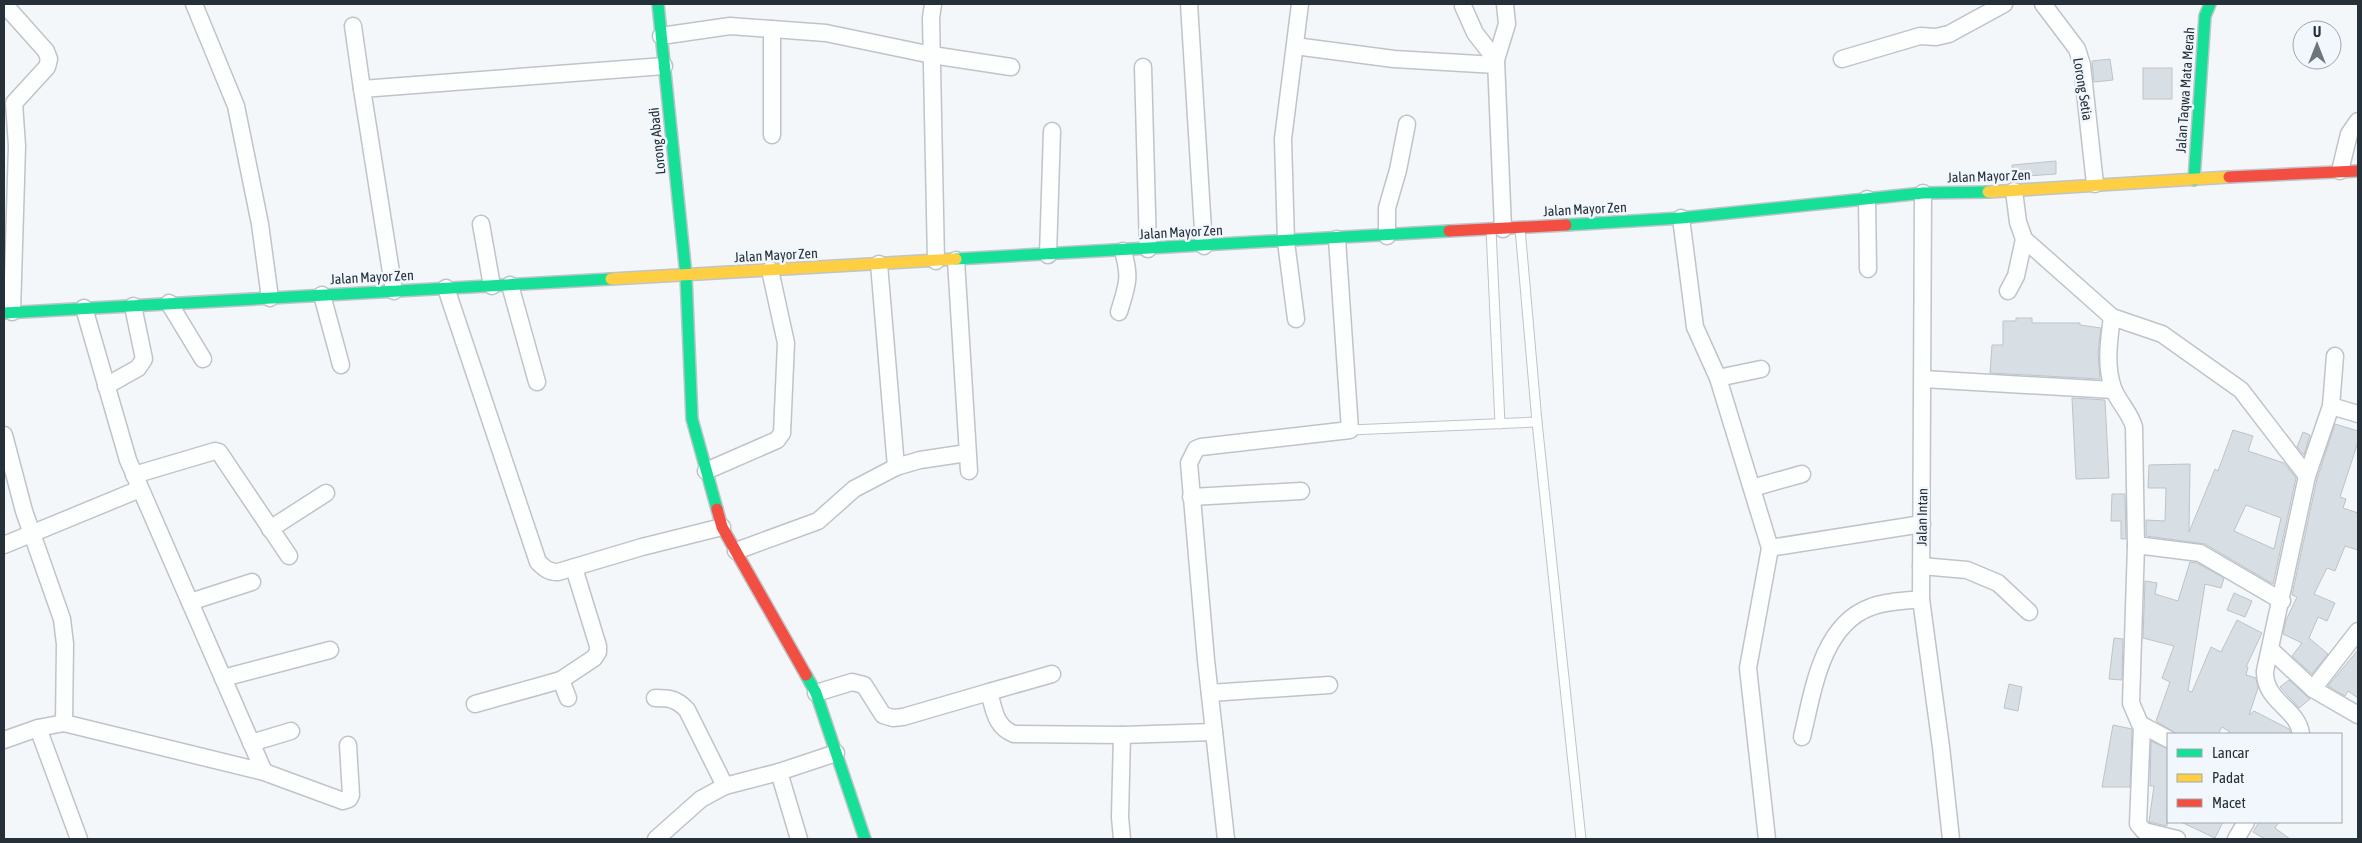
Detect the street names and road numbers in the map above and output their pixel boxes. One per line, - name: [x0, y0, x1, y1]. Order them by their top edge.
- street label: Jalan Taqwa Mata Merah: [2173, 27, 2197, 153]
- street label: Lorong Setia: [2070, 56, 2096, 122]
- street label: Lorong Abadi: [646, 107, 668, 175]
- street label: Jalan Mayor Zen: [1947, 167, 2031, 185]
- street label: Jalan Mayor Zen: [1543, 199, 1627, 219]
- street label: Jalan Mayor Zen: [1139, 222, 1223, 242]
- street label: Jalan Mayor Zen: [734, 245, 818, 265]
- street label: Jalan Mayor Zen: [330, 267, 414, 287]
- street label: Jalan Intan: [1913, 488, 1931, 546]

